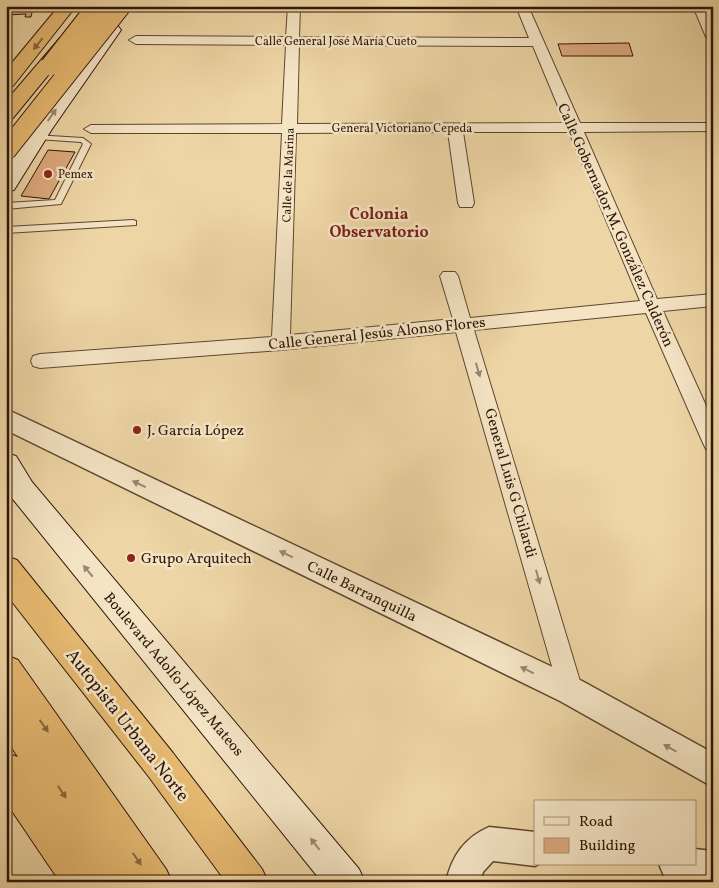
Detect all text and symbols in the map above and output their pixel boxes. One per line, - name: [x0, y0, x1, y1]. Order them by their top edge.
- street label: Calle General José María Cueto: [255, 34, 417, 50]
- one-way arrow: [32, 37, 43, 50]
- street label: Calle Gobernador M. González Calderón: [551, 100, 678, 351]
- one-way arrow: [47, 108, 57, 122]
- street label: General Victoriano Cepeda: [332, 121, 472, 137]
- street label: Calle de la Marina: [279, 127, 299, 223]
- place label: Pemex: [58, 167, 93, 183]
- marker: Pemex: [42, 168, 54, 180]
- district label: Colonia Observatorio: [329, 204, 429, 244]
- street label: Calle General Jesús Alonso Flores: [268, 313, 487, 356]
- one-way arrow: [474, 363, 482, 378]
- street label: General Luis G Chilardi: [478, 406, 541, 561]
- place label: J. García López: [147, 421, 244, 442]
- marker: J. García López: [131, 424, 143, 436]
- one-way arrow: [132, 480, 146, 488]
- place label: Grupo Arquitech: [141, 549, 252, 570]
- one-way arrow: [279, 550, 293, 558]
- marker: Grupo Arquitech: [125, 552, 137, 564]
- street label: Calle Barranquilla: [303, 557, 420, 628]
- one-way arrow: [83, 564, 94, 577]
- one-way arrow: [534, 569, 542, 584]
- street label: Boulevard Adolfo López Mateos: [98, 589, 248, 761]
- street label: Autopista Urbana Norte: [59, 644, 194, 807]
- one-way arrow: [520, 666, 534, 674]
- one-way arrow: [39, 719, 49, 732]
- one-way arrow: [663, 743, 676, 752]
- one-way arrow: [57, 786, 67, 799]
- legend: [534, 800, 696, 866]
- text: Road: [579, 812, 613, 833]
- text: Building: [579, 836, 636, 857]
- one-way arrow: [310, 837, 321, 850]
- one-way arrow: [132, 852, 142, 866]

